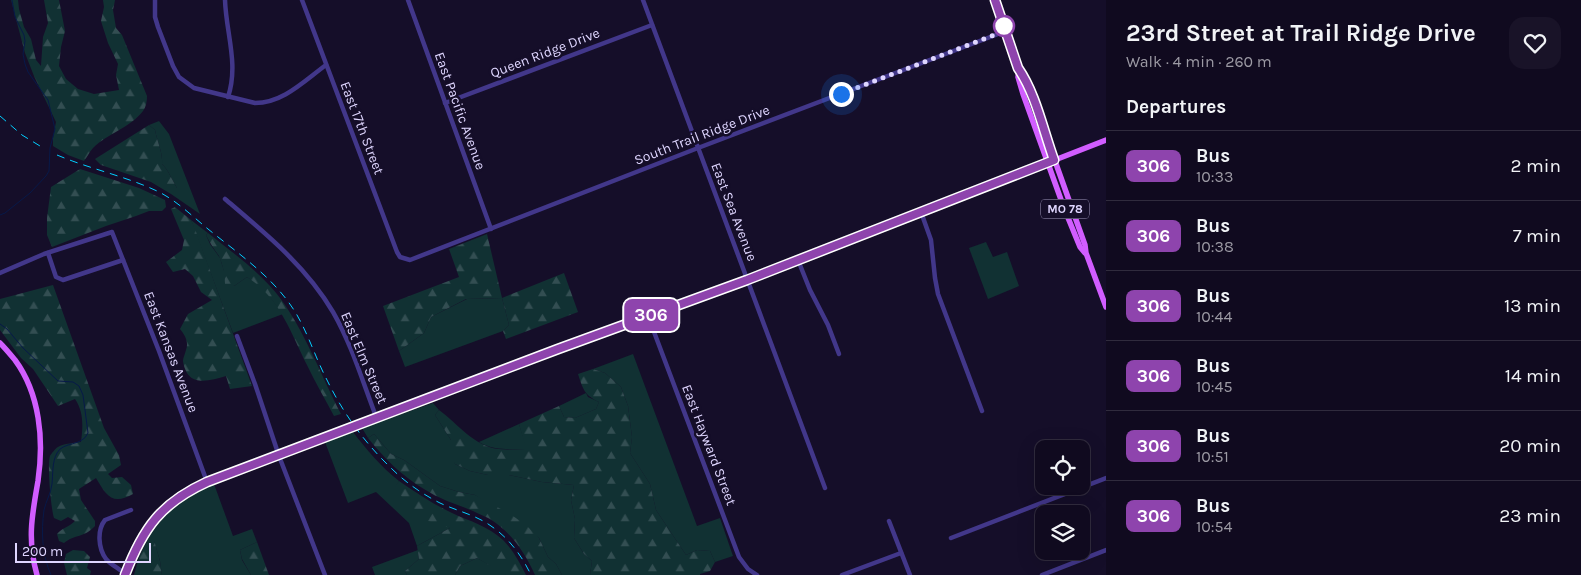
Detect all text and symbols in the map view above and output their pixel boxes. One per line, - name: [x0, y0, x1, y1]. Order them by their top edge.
- unlabelled marker: [993, 15, 1015, 37]
- button: heart: [1509, 17, 1561, 69]
- text: 23rd Street at Trail Ridge Drive: [1126, 19, 1476, 47]
- street label: Queen Ridge Drive: [488, 24, 602, 82]
- street label: East Pacific Avenue: [431, 50, 489, 172]
- text: Walk · 4 min · 260 m: [1126, 52, 1272, 71]
- street label: East 17th Street: [336, 79, 388, 177]
- your location: [829, 82, 854, 107]
- text: Departures: [1126, 96, 1226, 118]
- street label: South Trail Ridge Drive: [632, 101, 772, 169]
- text: Bus: [1196, 145, 1230, 167]
- text: 306: [1137, 155, 1170, 177]
- text: 2 min: [1511, 155, 1561, 177]
- street label: East Sea Avenue: [707, 160, 761, 264]
- text: 10:33: [1196, 167, 1233, 186]
- road number: MO 78: [1041, 200, 1089, 218]
- text: Bus: [1196, 215, 1230, 237]
- text: 306: [1137, 225, 1170, 247]
- text: 7 min: [1513, 225, 1561, 247]
- text: 10:38: [1196, 237, 1234, 256]
- text: Bus: [1196, 285, 1230, 307]
- street label: East Kansas Avenue: [140, 289, 202, 415]
- text: 306: [1137, 295, 1170, 317]
- text: 13 min: [1504, 295, 1561, 317]
- line badge: 306: [622, 299, 680, 331]
- text: 306: [634, 304, 668, 326]
- text: 10:44: [1196, 307, 1232, 326]
- street label: East Elm Street: [337, 309, 391, 407]
- text: Bus: [1196, 355, 1230, 377]
- text: 306: [1137, 365, 1170, 387]
- text: 14 min: [1505, 365, 1561, 387]
- text: 10:45: [1196, 377, 1232, 396]
- street label: East Hayward Street: [678, 382, 740, 508]
- text: Bus: [1196, 425, 1230, 447]
- text: 306: [1137, 435, 1170, 457]
- text: 20 min: [1499, 435, 1561, 457]
- map controls: [1035, 440, 1090, 560]
- button: locate: [1035, 440, 1090, 495]
- text: 10:51: [1196, 447, 1229, 466]
- text: Bus: [1196, 495, 1230, 517]
- button: layers: [1035, 505, 1090, 560]
- text: 306: [1137, 505, 1170, 527]
- text: 23 min: [1499, 505, 1561, 527]
- text: 10:54: [1196, 517, 1232, 536]
- scale bar: [15, 540, 151, 563]
- text: 200 m: [22, 543, 63, 560]

